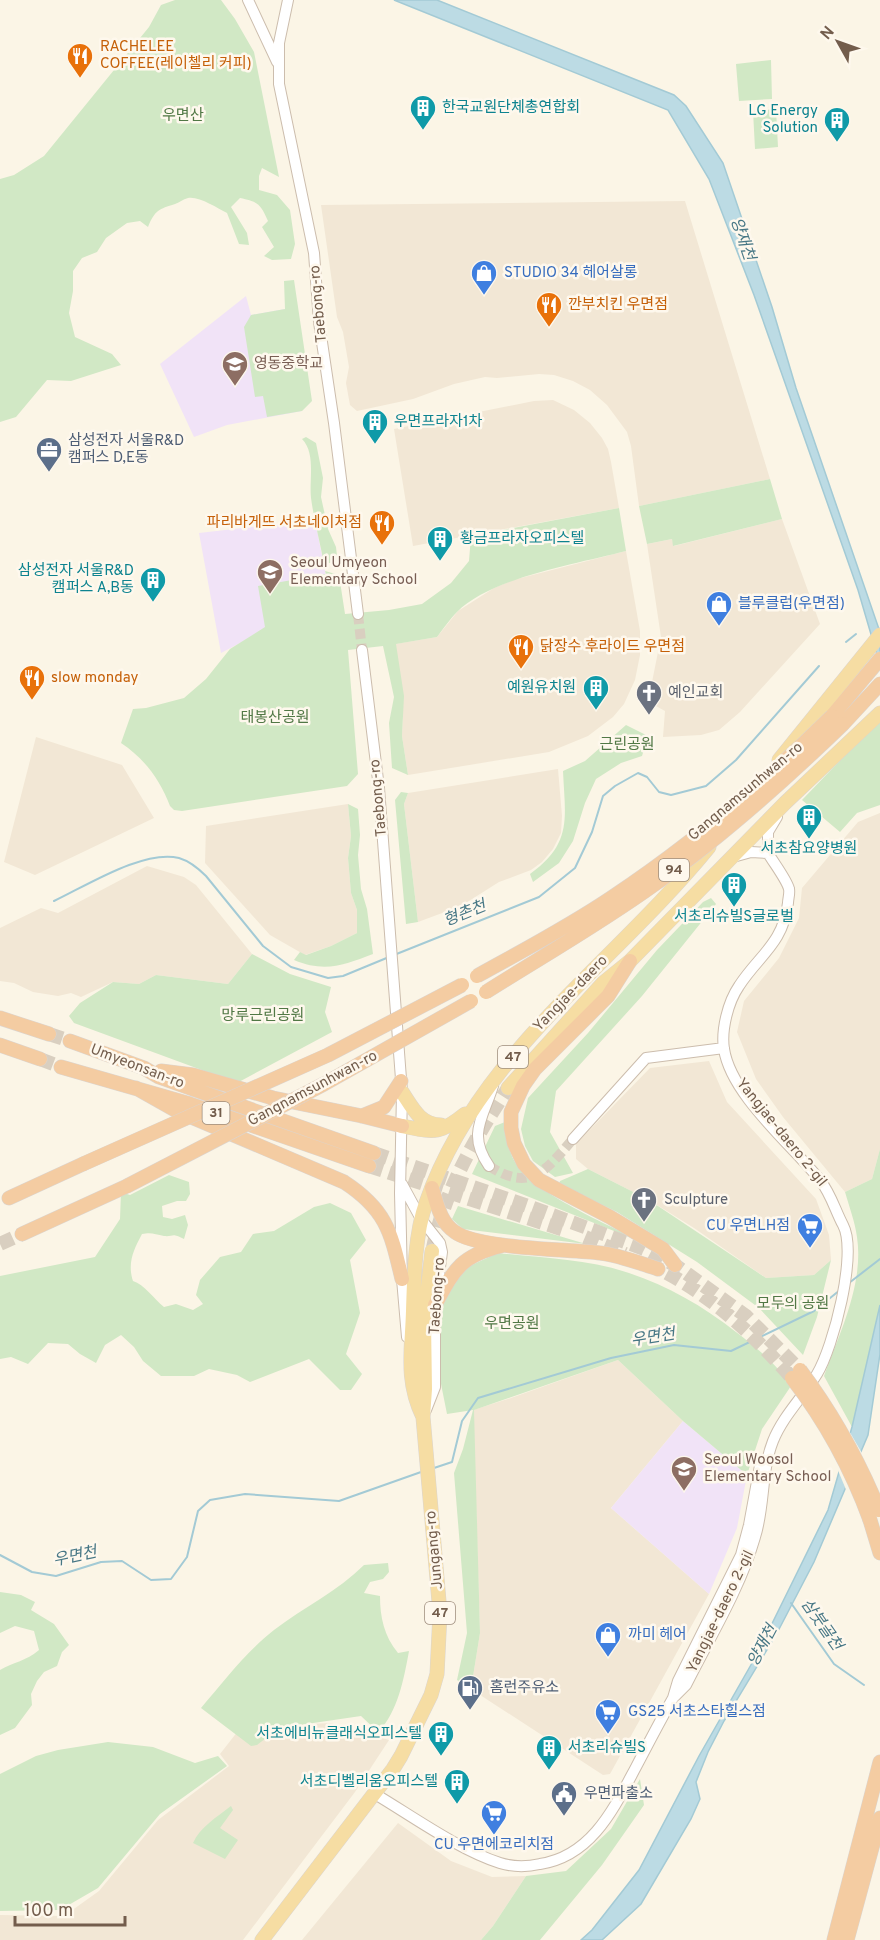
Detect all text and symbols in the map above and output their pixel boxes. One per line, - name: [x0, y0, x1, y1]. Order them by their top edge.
- north arrow: [808, 12, 868, 72]
- text: N: [817, 23, 839, 44]
- place label: RACHELEE COFFEE(레이첼리 커피): [100, 38, 252, 74]
- restaurant icon: RACHELEE COFFEE(레이첼리 커피): [65, 41, 95, 79]
- building icon: 한국교원단체총연합회: [408, 93, 438, 131]
- place label: 한국교원단체총연합회: [442, 99, 580, 118]
- place label: LG Energy Solution: [748, 102, 818, 138]
- building icon: LG Energy Solution: [822, 105, 852, 143]
- park label: 우면산: [162, 107, 204, 126]
- water label: 양재천: [725, 215, 759, 265]
- shop icon: STUDIO 34 헤어살롱: [469, 258, 499, 296]
- street label: Taebong-ro: [306, 264, 332, 344]
- place label: STUDIO 34 헤어살롱: [504, 264, 638, 283]
- restaurant icon: 깐부치킨 우면점: [534, 290, 564, 328]
- place label: 깐부치킨 우면점: [568, 296, 668, 315]
- school or university icon: 영동중학교: [220, 349, 250, 387]
- place label: 영동중학교: [254, 354, 323, 374]
- building icon: 우면프라자1차: [360, 407, 390, 445]
- place label: 우면프라자1차: [394, 413, 483, 432]
- place label: 삼성전자 서울R&D 캠퍼스 D,E동: [68, 432, 184, 468]
- office icon: 삼성전자 서울R&D 캠퍼스 D,E동: [34, 435, 64, 473]
- restaurant icon: 파리바게뜨 서초네이처점: [367, 508, 397, 546]
- place label: 파리바게뜨 서초네이처점: [207, 514, 362, 533]
- building icon: 황금프라자오피스텔: [425, 524, 455, 562]
- place label: 황금프라자오피스텔: [460, 530, 584, 549]
- place label: Seoul Umyeon Elementary School: [290, 554, 417, 590]
- school or university icon: Seoul Umyeon Elementary School: [255, 557, 285, 595]
- place label: 삼성전자 서울R&D 캠퍼스 A,B동: [18, 562, 134, 598]
- building icon: 삼성전자 서울R&D 캠퍼스 A,B동: [138, 565, 168, 603]
- shop icon: 블루클럽(우면점): [704, 589, 734, 627]
- place label: 블루클럽(우면점): [738, 595, 845, 614]
- restaurant icon: 닭장수 후라이드 우면점: [506, 632, 536, 670]
- place label: 닭장수 후라이드 우면점: [540, 638, 685, 657]
- restaurant icon: slow monday: [17, 663, 47, 701]
- place label: slow monday: [51, 669, 139, 688]
- building icon: 예원유치원: [581, 673, 611, 711]
- church icon: 예인교회: [634, 678, 664, 716]
- place label: 예원유치원: [507, 679, 576, 698]
- place label: 예인교회: [668, 684, 723, 703]
- park label: 태봉산공원: [240, 709, 310, 728]
- park label: 근린공원: [599, 736, 655, 755]
- street label: Gangnamsunhwan-ro: [685, 738, 807, 846]
- street label: Taebong-ro: [366, 758, 392, 838]
- building icon: 서초참요양병원: [794, 802, 824, 840]
- place label: 서초참요양병원: [761, 840, 857, 859]
- road number: 94: [659, 859, 689, 881]
- building icon: 서초리슈빌S글로벌: [719, 870, 749, 908]
- water label: 형촌천: [441, 896, 491, 932]
- place label: 서초리슈빌S글로벌: [674, 908, 794, 927]
- street label: Yangjae-daero: [530, 952, 612, 1036]
- park label: 망루근린공원: [222, 1007, 304, 1026]
- street label: Umyeonsan-ro: [87, 1040, 187, 1094]
- road number: 47: [498, 1046, 528, 1068]
- street label: Gangnamsunhwan-ro: [245, 1047, 381, 1131]
- street label: Yangjae-daero 2-gil: [731, 1075, 831, 1191]
- road number: 31: [202, 1102, 230, 1124]
- church icon: Sculpture: [629, 1185, 659, 1223]
- place label: Sculpture: [664, 1191, 728, 1210]
- supermarket icon: CU 우면LH점: [795, 1211, 825, 1249]
- place label: CU 우면LH점: [706, 1217, 790, 1236]
- street label: Taebong-ro: [426, 1257, 450, 1335]
- park label: 모두의 공원: [757, 1295, 829, 1314]
- park label: 우면공원: [484, 1315, 540, 1334]
- water label: 우면천: [630, 1324, 679, 1351]
- place label: Seoul Woosol Elementary School: [704, 1451, 831, 1487]
- school or university icon: Seoul Woosol Elementary School: [669, 1454, 699, 1492]
- street label: Jungang-ro: [422, 1510, 448, 1590]
- water label: 우면천: [51, 1542, 101, 1571]
- street label: Yangjae-daero 2-gil: [683, 1548, 759, 1676]
- water label: 삼붓골천: [796, 1595, 847, 1657]
- road number: 47: [425, 1602, 455, 1624]
- shop icon: 까미 헤어: [593, 1620, 623, 1658]
- water label: 양재천: [744, 1620, 783, 1670]
- place label: 까미 헤어: [628, 1626, 687, 1645]
- fuel station icon: 홈런주유소: [455, 1673, 485, 1711]
- place label: 홈런주유소: [490, 1679, 559, 1698]
- supermarket icon: GS25 서초스타힐스점: [593, 1697, 623, 1735]
- place label: GS25 서초스타힐스점: [628, 1703, 766, 1722]
- building icon: 서초에비뉴클래식오피스텔: [426, 1719, 456, 1757]
- place label: 서초에비뉴클래식오피스텔: [256, 1725, 422, 1744]
- building icon: 서초리슈빌S: [534, 1733, 564, 1771]
- place label: 서초리슈빌S: [568, 1739, 646, 1758]
- building icon: 서초디벨리움오피스텔: [442, 1767, 472, 1805]
- place label: 서초디벨리움오피스텔: [300, 1773, 438, 1792]
- public building icon: 우면파출소: [549, 1779, 579, 1817]
- place label: 우면파출소: [584, 1785, 653, 1804]
- supermarket icon: CU 우면에코리치점: [479, 1798, 509, 1836]
- place label: CU 우면에코리치점: [434, 1836, 554, 1855]
- scale bar: [15, 1889, 124, 1927]
- text: 100 m: [24, 1900, 73, 1923]

